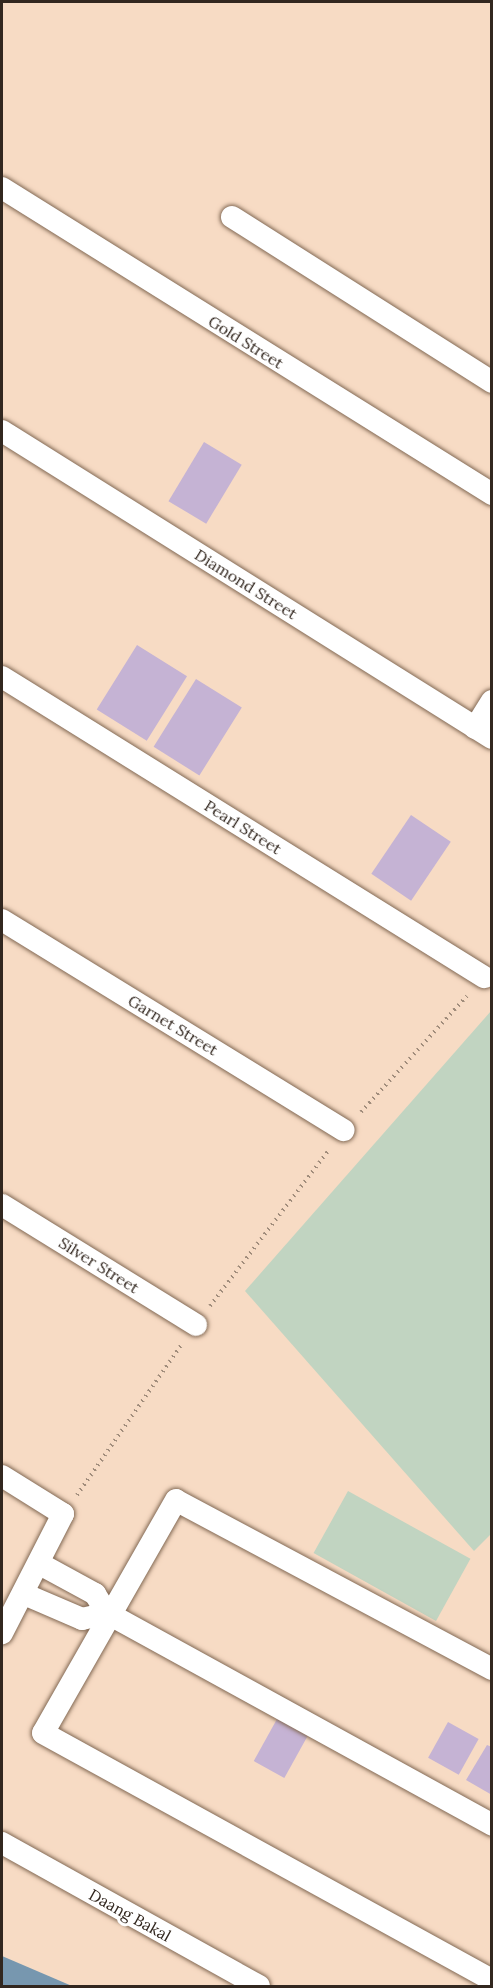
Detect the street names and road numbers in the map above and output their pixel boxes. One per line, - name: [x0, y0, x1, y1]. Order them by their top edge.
- street label: Gold Street: [205, 311, 287, 373]
- street label: Diamond Street: [191, 545, 301, 623]
- street label: Pearl Street: [201, 796, 285, 858]
- street label: Garnet Street: [125, 991, 221, 1059]
- street label: Silver Street: [55, 1233, 143, 1297]
- street label: Daang Bakal: [86, 1885, 174, 1945]

